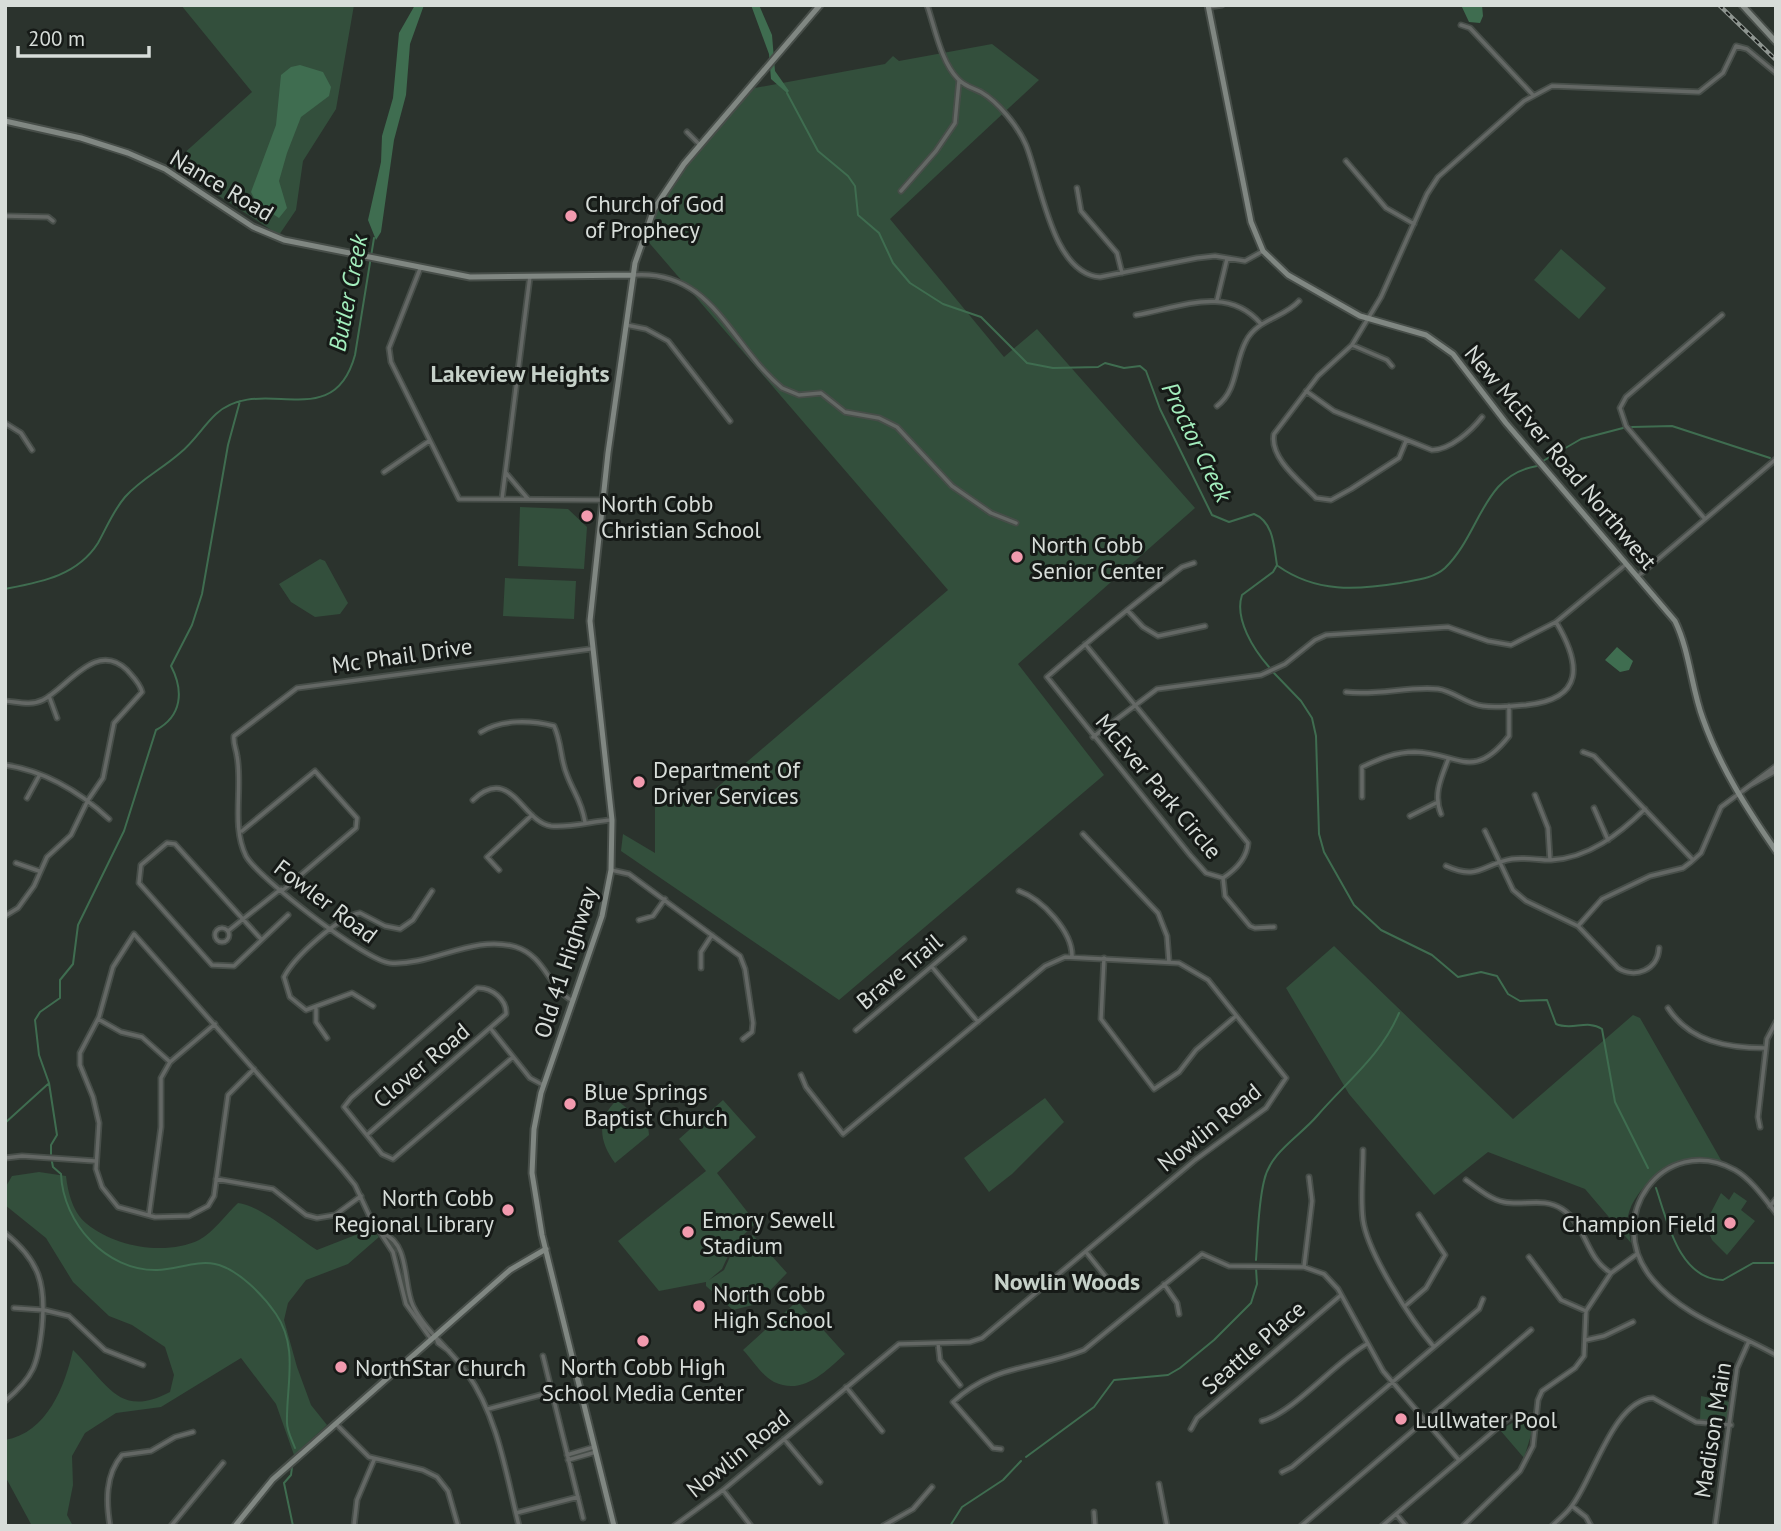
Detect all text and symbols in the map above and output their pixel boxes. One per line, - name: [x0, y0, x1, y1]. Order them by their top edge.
- scale bar: [18, 14, 149, 58]
- text: 200 m: [28, 25, 85, 52]
- street label: Nance Road: [165, 143, 279, 227]
- place label: Church of God of Prophecy: [585, 189, 724, 244]
- marker: Church of God of Prophecy: [563, 208, 579, 224]
- water label: Butler Creek: [322, 231, 375, 354]
- street label: New McEver Road Northwest: [1459, 339, 1664, 575]
- district label: Lakeview Heights: [430, 358, 610, 389]
- water label: Proctor Creek: [1155, 377, 1240, 508]
- place label: North Cobb Christian School: [601, 489, 761, 544]
- marker: North Cobb Christian School: [579, 508, 595, 524]
- place label: North Cobb Senior Center: [1031, 530, 1164, 585]
- marker: North Cobb Senior Center: [1009, 549, 1025, 565]
- street label: Mc Phail Drive: [330, 631, 474, 679]
- street label: McEver Park Circle: [1090, 707, 1228, 865]
- place label: Department Of Driver Services: [653, 755, 801, 810]
- marker: Department Of Driver Services: [631, 774, 647, 790]
- street label: Fowler Road: [269, 853, 383, 949]
- street label: Old 41 Highway: [527, 882, 603, 1042]
- street label: Brave Trail: [850, 927, 948, 1015]
- street label: Clover Road: [367, 1016, 475, 1114]
- street label: Nowlin Road: [1151, 1076, 1267, 1178]
- place label: Blue Springs Baptist Church: [584, 1077, 728, 1132]
- marker: Blue Springs Baptist Church: [562, 1096, 578, 1112]
- place label: North Cobb Regional Library: [334, 1183, 494, 1238]
- marker: North Cobb Regional Library: [500, 1202, 516, 1218]
- place label: Emory Sewell Stadium: [702, 1205, 835, 1260]
- place label: Champion Field: [1562, 1209, 1716, 1238]
- marker: Champion Field: [1722, 1215, 1738, 1231]
- marker: Emory Sewell Stadium: [680, 1224, 696, 1240]
- district label: Nowlin Woods: [994, 1266, 1140, 1297]
- place label: North Cobb High School: [713, 1279, 833, 1334]
- street label: Seattle Place: [1195, 1294, 1311, 1400]
- marker: North Cobb High School: [691, 1298, 707, 1314]
- marker: North Cobb High School Media Center: [635, 1333, 651, 1349]
- place label: North Cobb High School Media Center: [542, 1352, 744, 1407]
- place label: NorthStar Church: [355, 1353, 526, 1382]
- marker: NorthStar Church: [333, 1359, 349, 1375]
- street label: Madison Main: [1687, 1360, 1737, 1500]
- street label: Nowlin Road: [680, 1402, 796, 1504]
- place label: Lullwater Pool: [1415, 1405, 1557, 1434]
- marker: Lullwater Pool: [1393, 1411, 1409, 1427]

